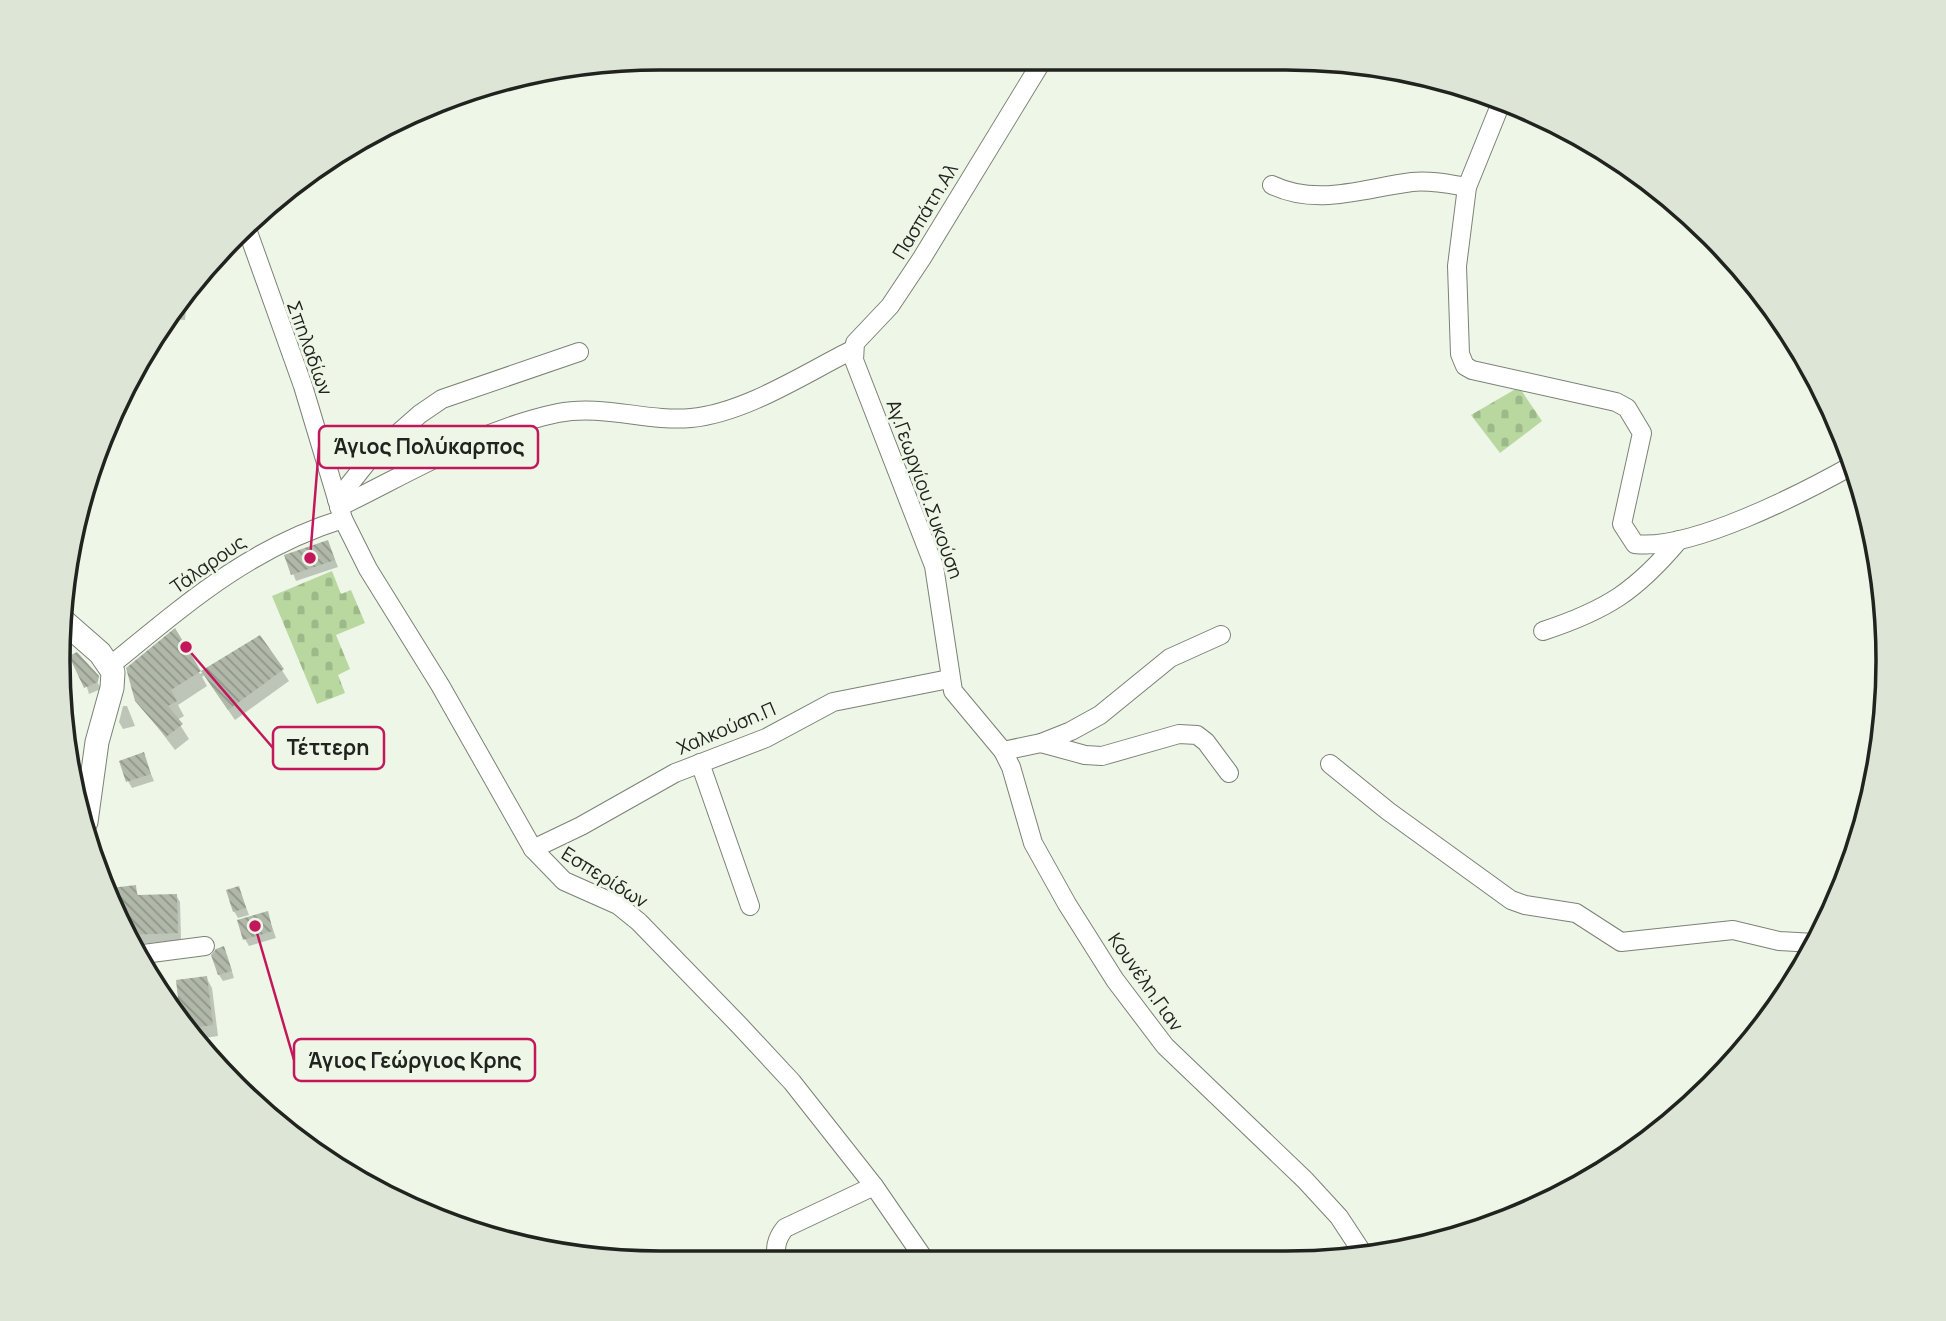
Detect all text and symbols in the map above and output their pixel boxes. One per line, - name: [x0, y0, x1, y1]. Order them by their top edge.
- street label: Πασπάτη.Αλ: [886, 158, 964, 264]
- street label: Σπηλαδίων: [281, 297, 339, 399]
- street label: Αγ.Γεωργίου.Συκούση: [881, 396, 969, 582]
- callout: Άγιος Πολύκαρπος: [319, 426, 538, 468]
- text: Άγιος Πολύκαρπος: [333, 432, 525, 460]
- street label: Τάλαρους: [165, 529, 251, 599]
- street label: Χαλκούση.Π: [673, 696, 779, 760]
- callout: Τέττερη: [273, 727, 384, 769]
- text: Τέττερη: [287, 733, 369, 761]
- street label: Εσπερίδων: [557, 840, 653, 914]
- street label: Κουνέλη.Γιαν: [1102, 928, 1190, 1037]
- callout: Άγιος Γεώργιος Κρης: [294, 1039, 535, 1081]
- text: Άγιος Γεώργιος Κρης: [308, 1046, 522, 1074]

